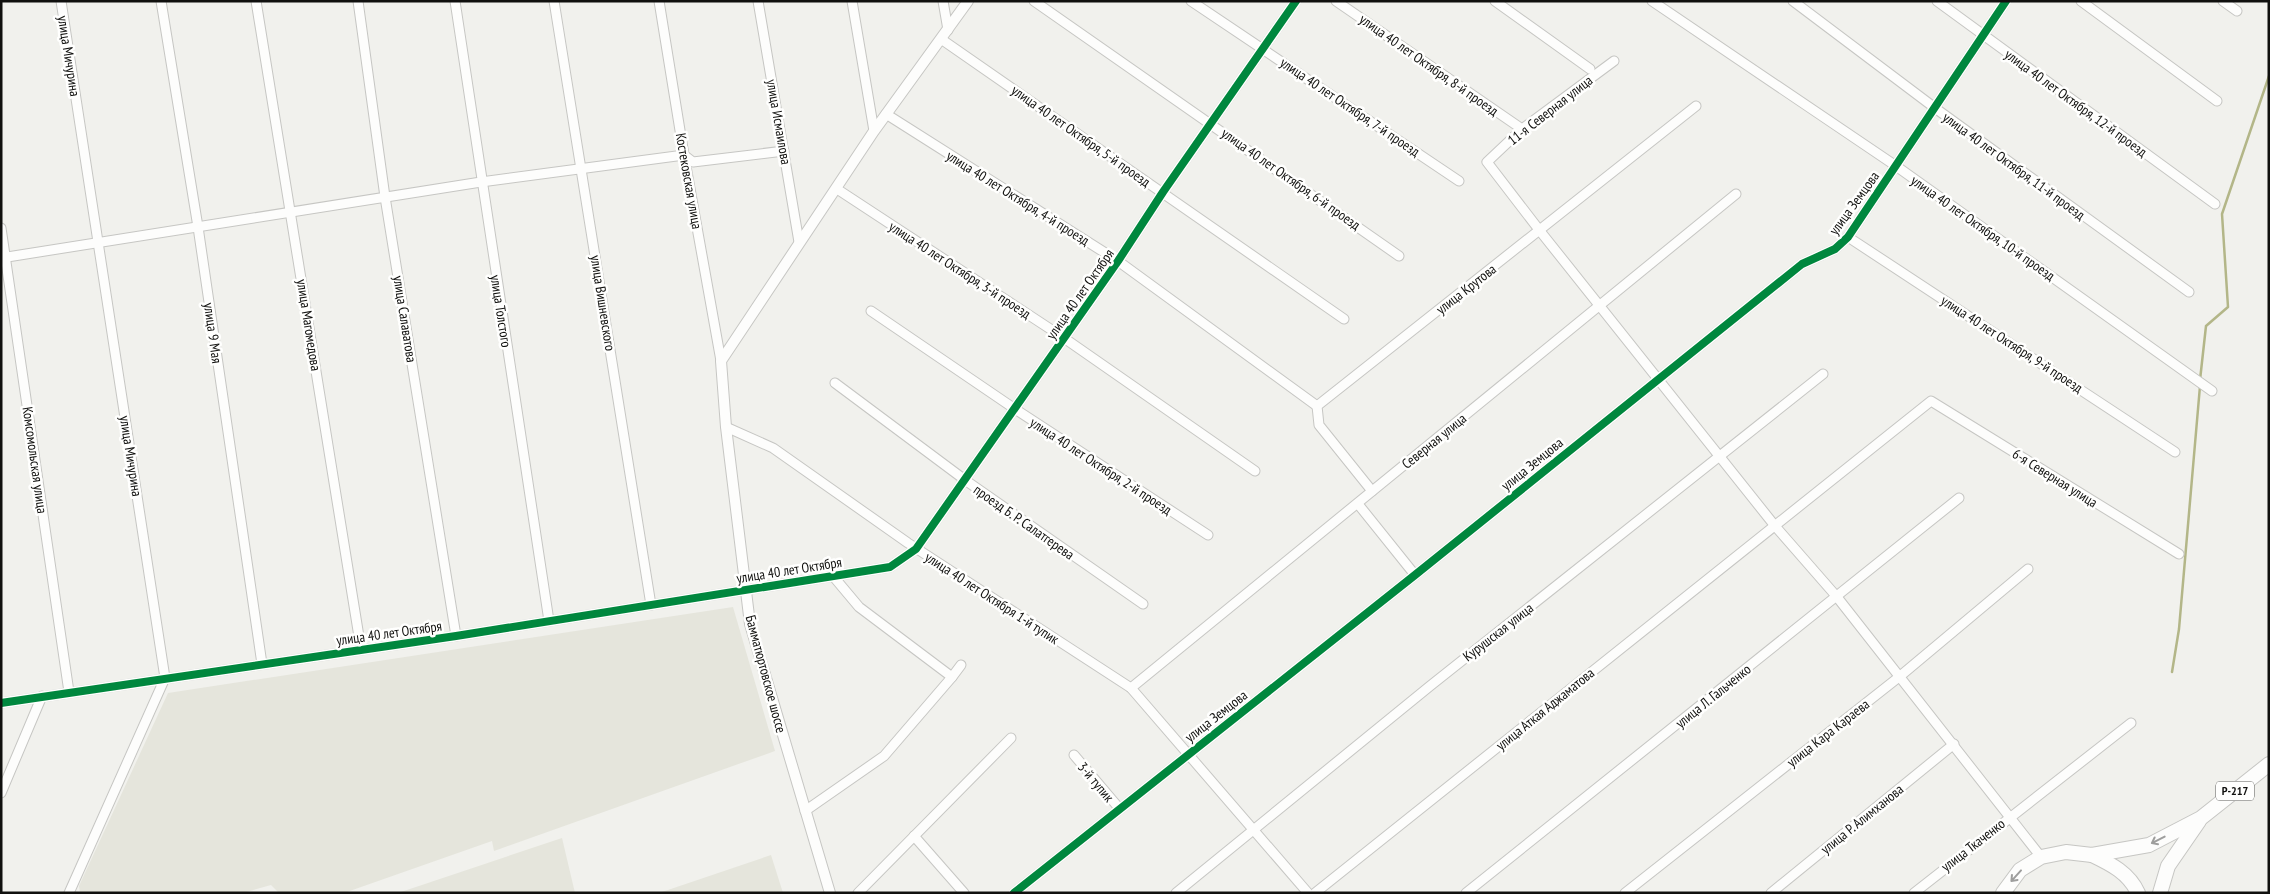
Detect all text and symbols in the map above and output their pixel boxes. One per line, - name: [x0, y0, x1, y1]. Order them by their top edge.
- street label: улица 40 лет Октября, 8-й проезд: [1356, 10, 1502, 120]
- street label: улица Мичурина: [54, 14, 84, 98]
- street label: улица 40 лет Октября, 12-й проезд: [2001, 45, 2151, 161]
- street label: улица 40 лет Октября, 7-й проезд: [1277, 53, 1423, 161]
- street label: 11-я Северная улица: [1504, 71, 1596, 149]
- street label: улица Исмаилова: [763, 78, 795, 166]
- street label: улица 40 лет Октября, 5-й проезд: [1008, 81, 1154, 191]
- street label: улица 40 лет Октября, 11-й проезд: [1939, 108, 2089, 224]
- street label: улица 40 лет Октября, 6-й проезд: [1218, 124, 1364, 234]
- street label: Костековская улица: [672, 132, 706, 230]
- street label: улица 40 лет Октября, 4-й проезд: [943, 147, 1093, 249]
- street label: улица Земцова: [1825, 168, 1883, 238]
- street label: улица 40 лет Октября, 10-й проезд: [1907, 171, 2059, 285]
- street label: улица 40 лет Октября, 3-й проезд: [886, 217, 1034, 323]
- street label: улица 40 лет Октября: [1042, 245, 1118, 343]
- street label: улица Вишневского: [587, 254, 619, 352]
- street label: улица Крутова: [1432, 260, 1500, 318]
- street label: улица Толстого: [486, 273, 516, 349]
- street label: улица Салаватова: [389, 274, 421, 364]
- street label: улица Магомедова: [293, 278, 325, 372]
- street label: улица 40 лет Октября, 9-й проезд: [1938, 291, 2086, 397]
- street label: улица 9 Мая: [200, 302, 226, 364]
- street label: Комсомольская улица: [19, 405, 51, 515]
- street label: Северная улица: [1398, 409, 1470, 473]
- street label: улица 40 лет Октября, 2-й проезд: [1027, 413, 1175, 519]
- street label: улица Мичурина: [116, 414, 146, 498]
- street label: улица Земцова: [1497, 434, 1567, 494]
- street label: 6-я Северная улица: [2009, 445, 2101, 511]
- street label: проезд Б. Р. Салатгерева: [970, 481, 1078, 563]
- street label: улица 40 лет Октября 1-й тупик: [922, 548, 1063, 648]
- street label: улица 40 лет Октября: [735, 553, 843, 587]
- street label: Курушская улица: [1459, 599, 1537, 665]
- street label: Бамматюртовское шоссе: [742, 613, 790, 735]
- street label: улица 40 лет Октября: [335, 617, 443, 649]
- street label: улица Л. Гальченко: [1672, 660, 1754, 732]
- street label: улица Аткая Аджаматова: [1492, 664, 1598, 754]
- street label: улица Земцова: [1181, 686, 1251, 746]
- street label: улица Кара Караева: [1783, 695, 1873, 771]
- street label: 3-й тупик: [1074, 758, 1118, 806]
- street label: улица Р. Алимханова: [1817, 780, 1907, 858]
- road number: Р-217: [2216, 781, 2254, 800]
- street label: улица Ткаченко: [1937, 814, 2009, 876]
- one-way arrow: [2151, 836, 2166, 845]
- one-way arrow: [2010, 869, 2022, 882]

